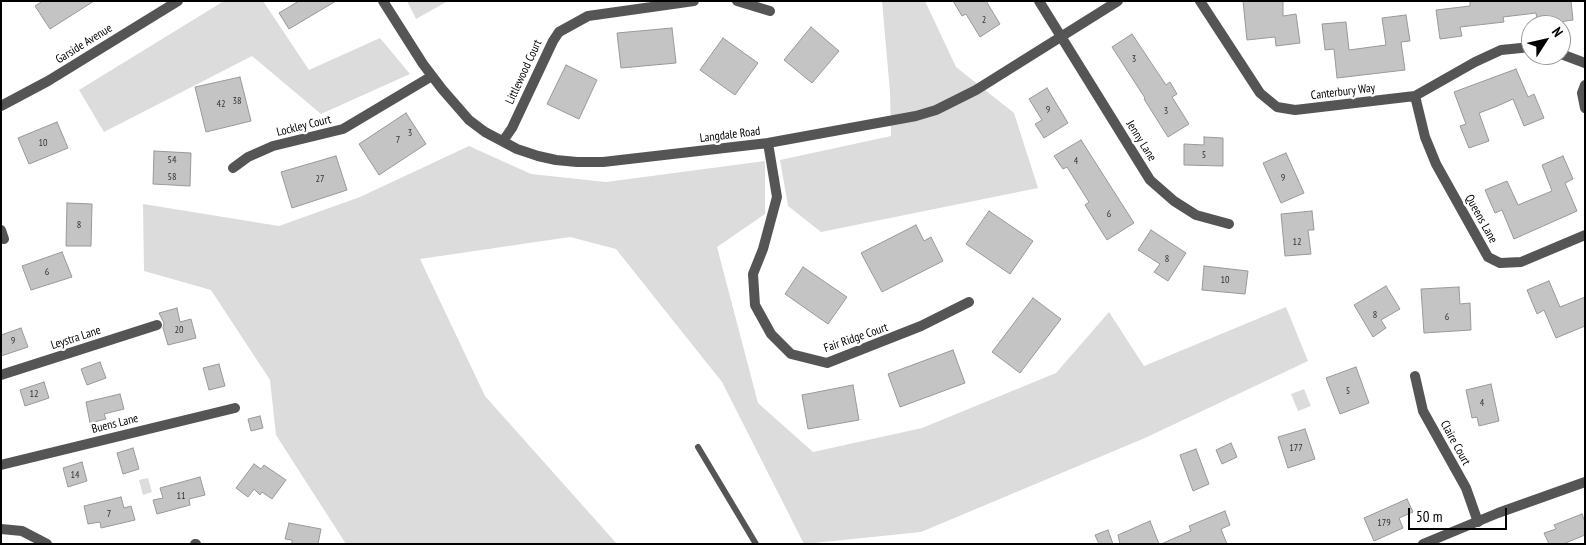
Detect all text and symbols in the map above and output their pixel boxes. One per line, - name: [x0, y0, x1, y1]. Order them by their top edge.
- house number: 2: [982, 14, 986, 26]
- north arrow: [1521, 15, 1571, 65]
- street label: Garside Avenue: [53, 21, 115, 67]
- text: N: [1548, 24, 1567, 40]
- street label: Littlewood Court: [503, 38, 545, 106]
- house number: 3: [1132, 53, 1136, 65]
- street label: Canterbury Way: [1310, 81, 1376, 103]
- house number: 38: [233, 95, 241, 107]
- house number: 42: [217, 98, 225, 110]
- house number: 9: [1046, 104, 1050, 116]
- house number: 3: [1164, 105, 1168, 117]
- street label: Lockley Court: [275, 112, 333, 140]
- street label: Jenny Lane: [1123, 118, 1159, 164]
- street label: Langdale Road: [699, 124, 761, 146]
- house number: 3: [408, 127, 412, 139]
- house number: 7: [396, 134, 400, 146]
- house number: 10: [39, 137, 47, 149]
- house number: 5: [1202, 149, 1206, 161]
- house number: 54: [168, 154, 176, 166]
- house number: 4: [1074, 155, 1078, 167]
- house number: 58: [168, 171, 176, 183]
- house number: 9: [1281, 172, 1285, 184]
- house number: 27: [316, 173, 324, 185]
- street label: Queens Lane: [1462, 192, 1500, 246]
- house number: 6: [1107, 208, 1111, 220]
- house number: 8: [77, 219, 81, 231]
- house number: 12: [1293, 236, 1301, 248]
- house number: 8: [1165, 253, 1169, 265]
- house number: 6: [45, 266, 49, 278]
- house number: 10: [1221, 274, 1229, 286]
- house number: 8: [1373, 309, 1377, 321]
- house number: 6: [1445, 311, 1449, 323]
- street label: Fair Ridge Court: [822, 320, 890, 356]
- street label: Leystra Lane: [49, 323, 103, 353]
- house number: 20: [175, 324, 183, 336]
- house number: 9: [11, 335, 15, 347]
- house number: 5: [1346, 385, 1350, 397]
- house number: 12: [30, 388, 38, 400]
- house number: 4: [1480, 397, 1484, 409]
- street label: Buens Lane: [90, 411, 140, 437]
- street label: Claire Court: [1437, 418, 1473, 468]
- house number: 177: [1289, 442, 1303, 454]
- house number: 14: [71, 469, 79, 481]
- house number: 11: [177, 490, 185, 502]
- scale bar: [1411, 498, 1510, 530]
- text: 50 m: [1416, 507, 1442, 526]
- house number: 7: [107, 508, 111, 520]
- house number: 179: [1377, 517, 1391, 529]

